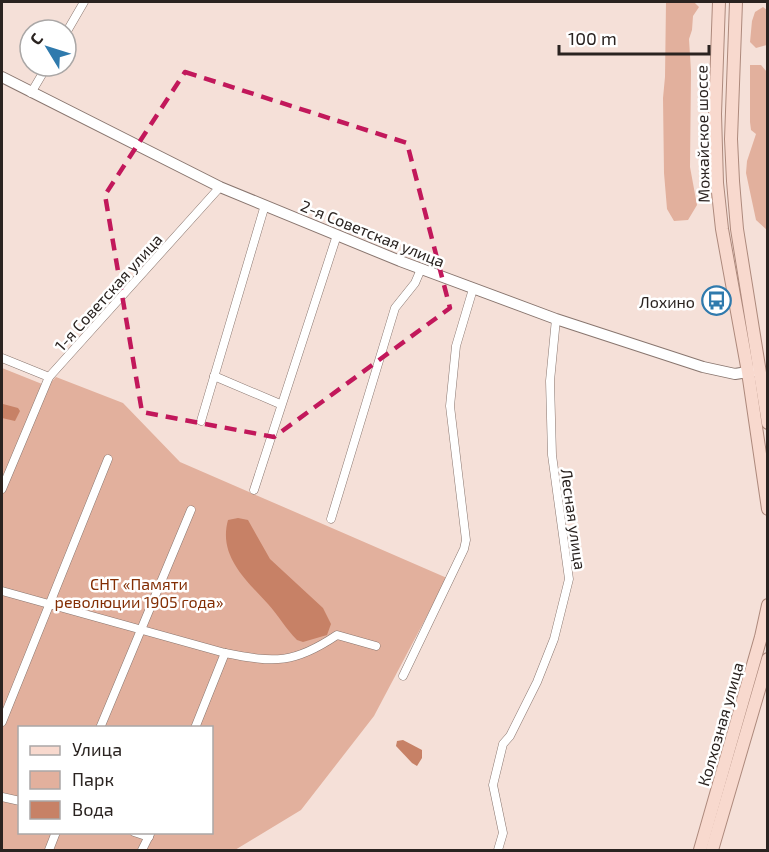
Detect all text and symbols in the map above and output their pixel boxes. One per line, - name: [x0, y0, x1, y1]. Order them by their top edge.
- north arrow: [18, 18, 78, 78]
- scale bar: [559, 18, 709, 56]
- text: 100 m: [568, 27, 617, 49]
- text: С: [25, 29, 46, 48]
- street label: Можайское шоссе: [691, 65, 713, 203]
- street label: 2-я Советская улица: [298, 195, 448, 272]
- street label: 1-я Советская улица: [50, 230, 166, 355]
- bus stop icon: Лохино: [700, 285, 732, 317]
- place label: Лохино: [639, 292, 695, 311]
- street label: Лесная улица: [557, 467, 591, 571]
- park label: СНТ «Памяти революции 1905 года»: [55, 574, 224, 611]
- street label: Колхозная улица: [693, 660, 748, 788]
- legend: [18, 726, 213, 834]
- text: Улица: [72, 738, 122, 760]
- text: Парк: [72, 768, 114, 790]
- text: Вода: [72, 798, 114, 820]

